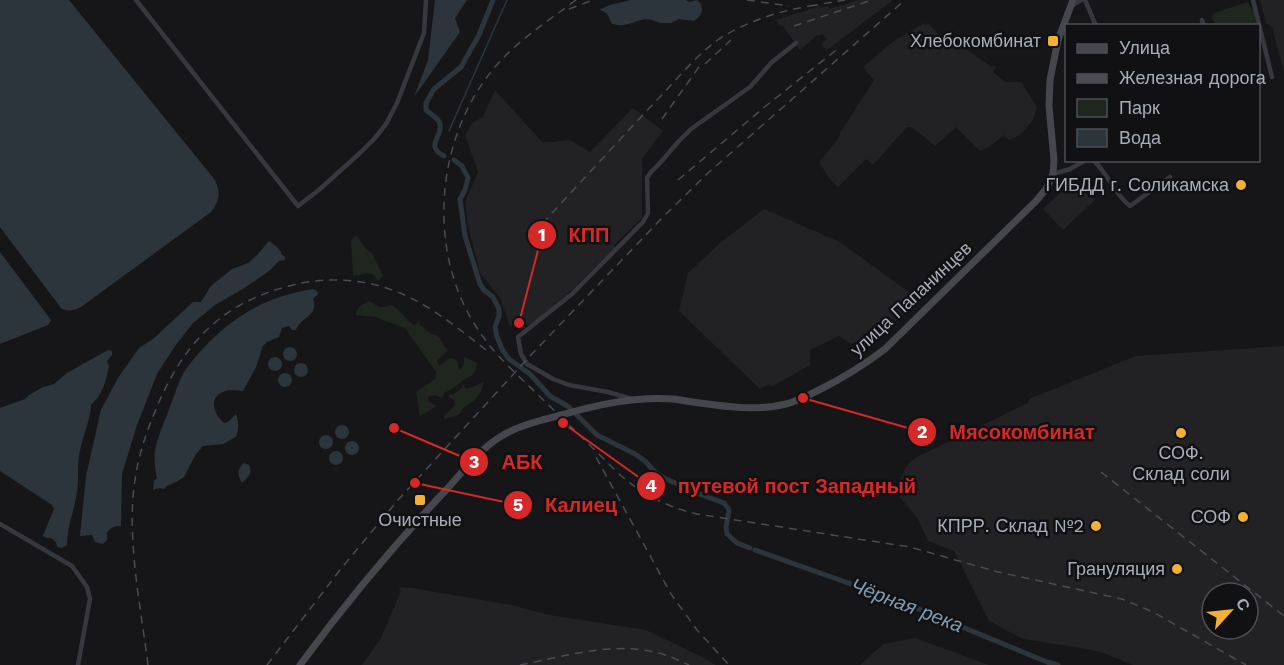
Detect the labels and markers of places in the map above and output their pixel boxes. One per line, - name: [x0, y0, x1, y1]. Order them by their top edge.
- place label: Хлебокомбинат: [910, 30, 1041, 51]
- marker: Хлебокомбинат: [1046, 34, 1060, 48]
- place label: ГИБДД г. Соликамска: [1045, 174, 1230, 195]
- marker: ГИБДД г. Соликамска: [1234, 178, 1248, 192]
- callout: КПП: [527, 216, 621, 254]
- callout: Мясокомбинат: [907, 413, 1106, 451]
- marker: СОФ. Склад соли: [1174, 426, 1188, 440]
- place label: СОФ. Склад соли: [1132, 442, 1230, 484]
- callout: АБК: [459, 443, 554, 481]
- callout: путевой пост Западный: [636, 467, 928, 505]
- callout: Калиец: [503, 486, 629, 524]
- marker: Очистные: [413, 493, 427, 507]
- place label: СОФ: [1191, 506, 1231, 527]
- place label: Очистные: [378, 509, 462, 530]
- marker: СОФ: [1236, 510, 1250, 524]
- place label: КПРР. Склад №2: [937, 515, 1084, 536]
- marker: КПРР. Склад №2: [1089, 519, 1103, 533]
- place label: Грануляция: [1067, 558, 1165, 579]
- marker: Грануляция: [1170, 562, 1184, 576]

